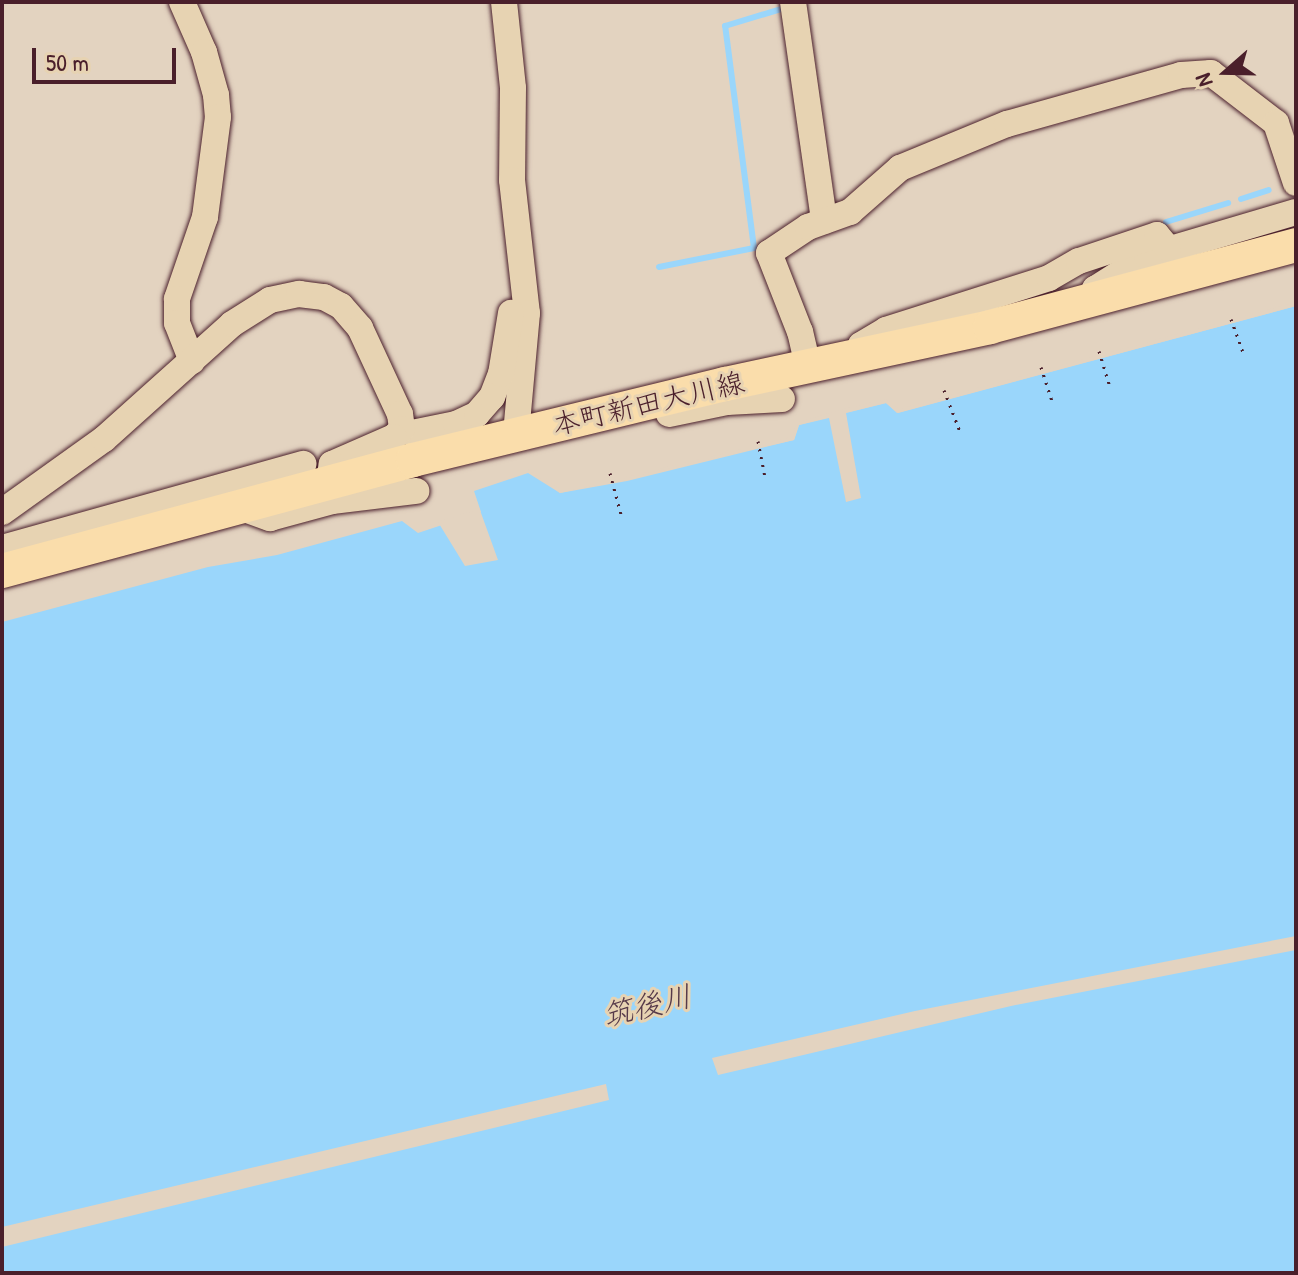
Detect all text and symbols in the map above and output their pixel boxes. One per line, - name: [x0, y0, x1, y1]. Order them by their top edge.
- scale bar: [36, 32, 180, 82]
- north arrow: [1186, 32, 1266, 112]
- text: 50 m: [46, 46, 89, 78]
- text: N: [1187, 70, 1220, 91]
- street label: 本町新田大川線: [549, 365, 747, 441]
- water label: 筑後川: [599, 977, 695, 1033]

